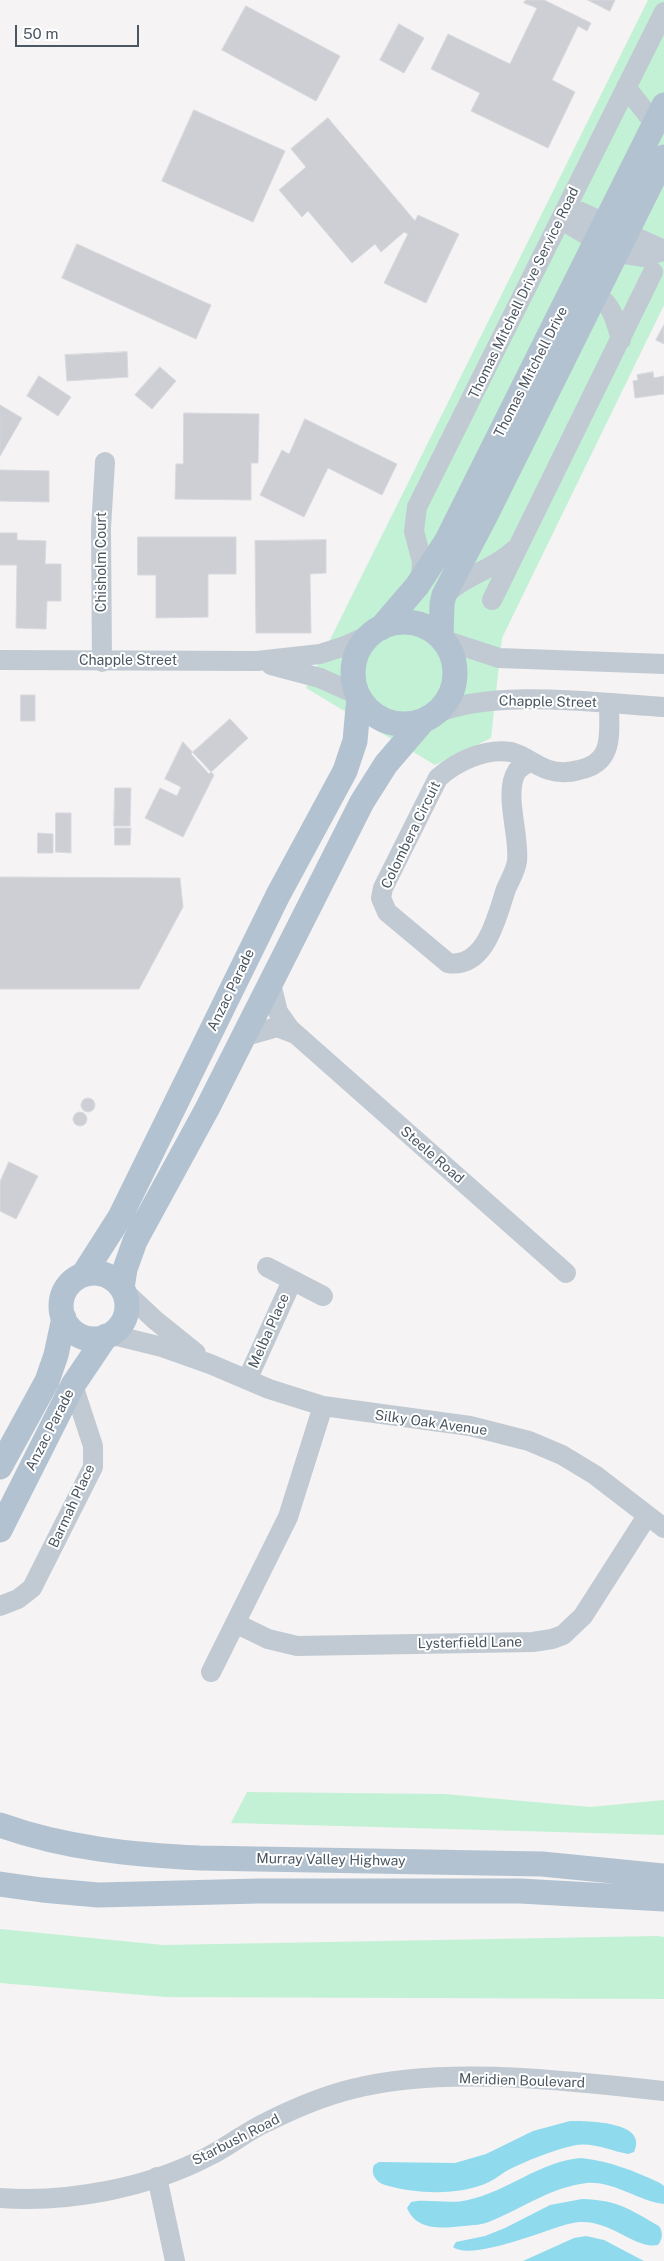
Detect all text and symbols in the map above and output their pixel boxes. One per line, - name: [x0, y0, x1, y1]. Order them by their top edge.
- scale bar: [18, 15, 141, 47]
- text: 50 m: [23, 25, 58, 42]
- street label: Thomas Mitchell Drive Service Road: [465, 184, 583, 402]
- street label: Thomas Mitchell Drive: [491, 304, 571, 440]
- street label: Chisholm Court: [94, 512, 110, 612]
- street label: Chapple Street: [79, 653, 177, 669]
- street label: Chapple Street: [499, 693, 597, 711]
- street label: Colombera Circuit: [378, 779, 444, 891]
- street label: Anzac Parade: [204, 946, 258, 1034]
- street label: Steele Road: [397, 1123, 467, 1187]
- street label: Melba Place: [245, 1291, 293, 1371]
- street label: Anzac Parade: [22, 1386, 78, 1474]
- street label: Silky Oak Avenue: [374, 1407, 488, 1439]
- street label: Barmah Place: [45, 1462, 99, 1550]
- street label: Lysterfield Lane: [418, 1634, 522, 1652]
- street label: Murray Valley Highway: [256, 1850, 406, 1870]
- street label: Meridien Boulevard: [459, 2070, 585, 2092]
- street label: Starbush Road: [189, 2111, 283, 2169]

